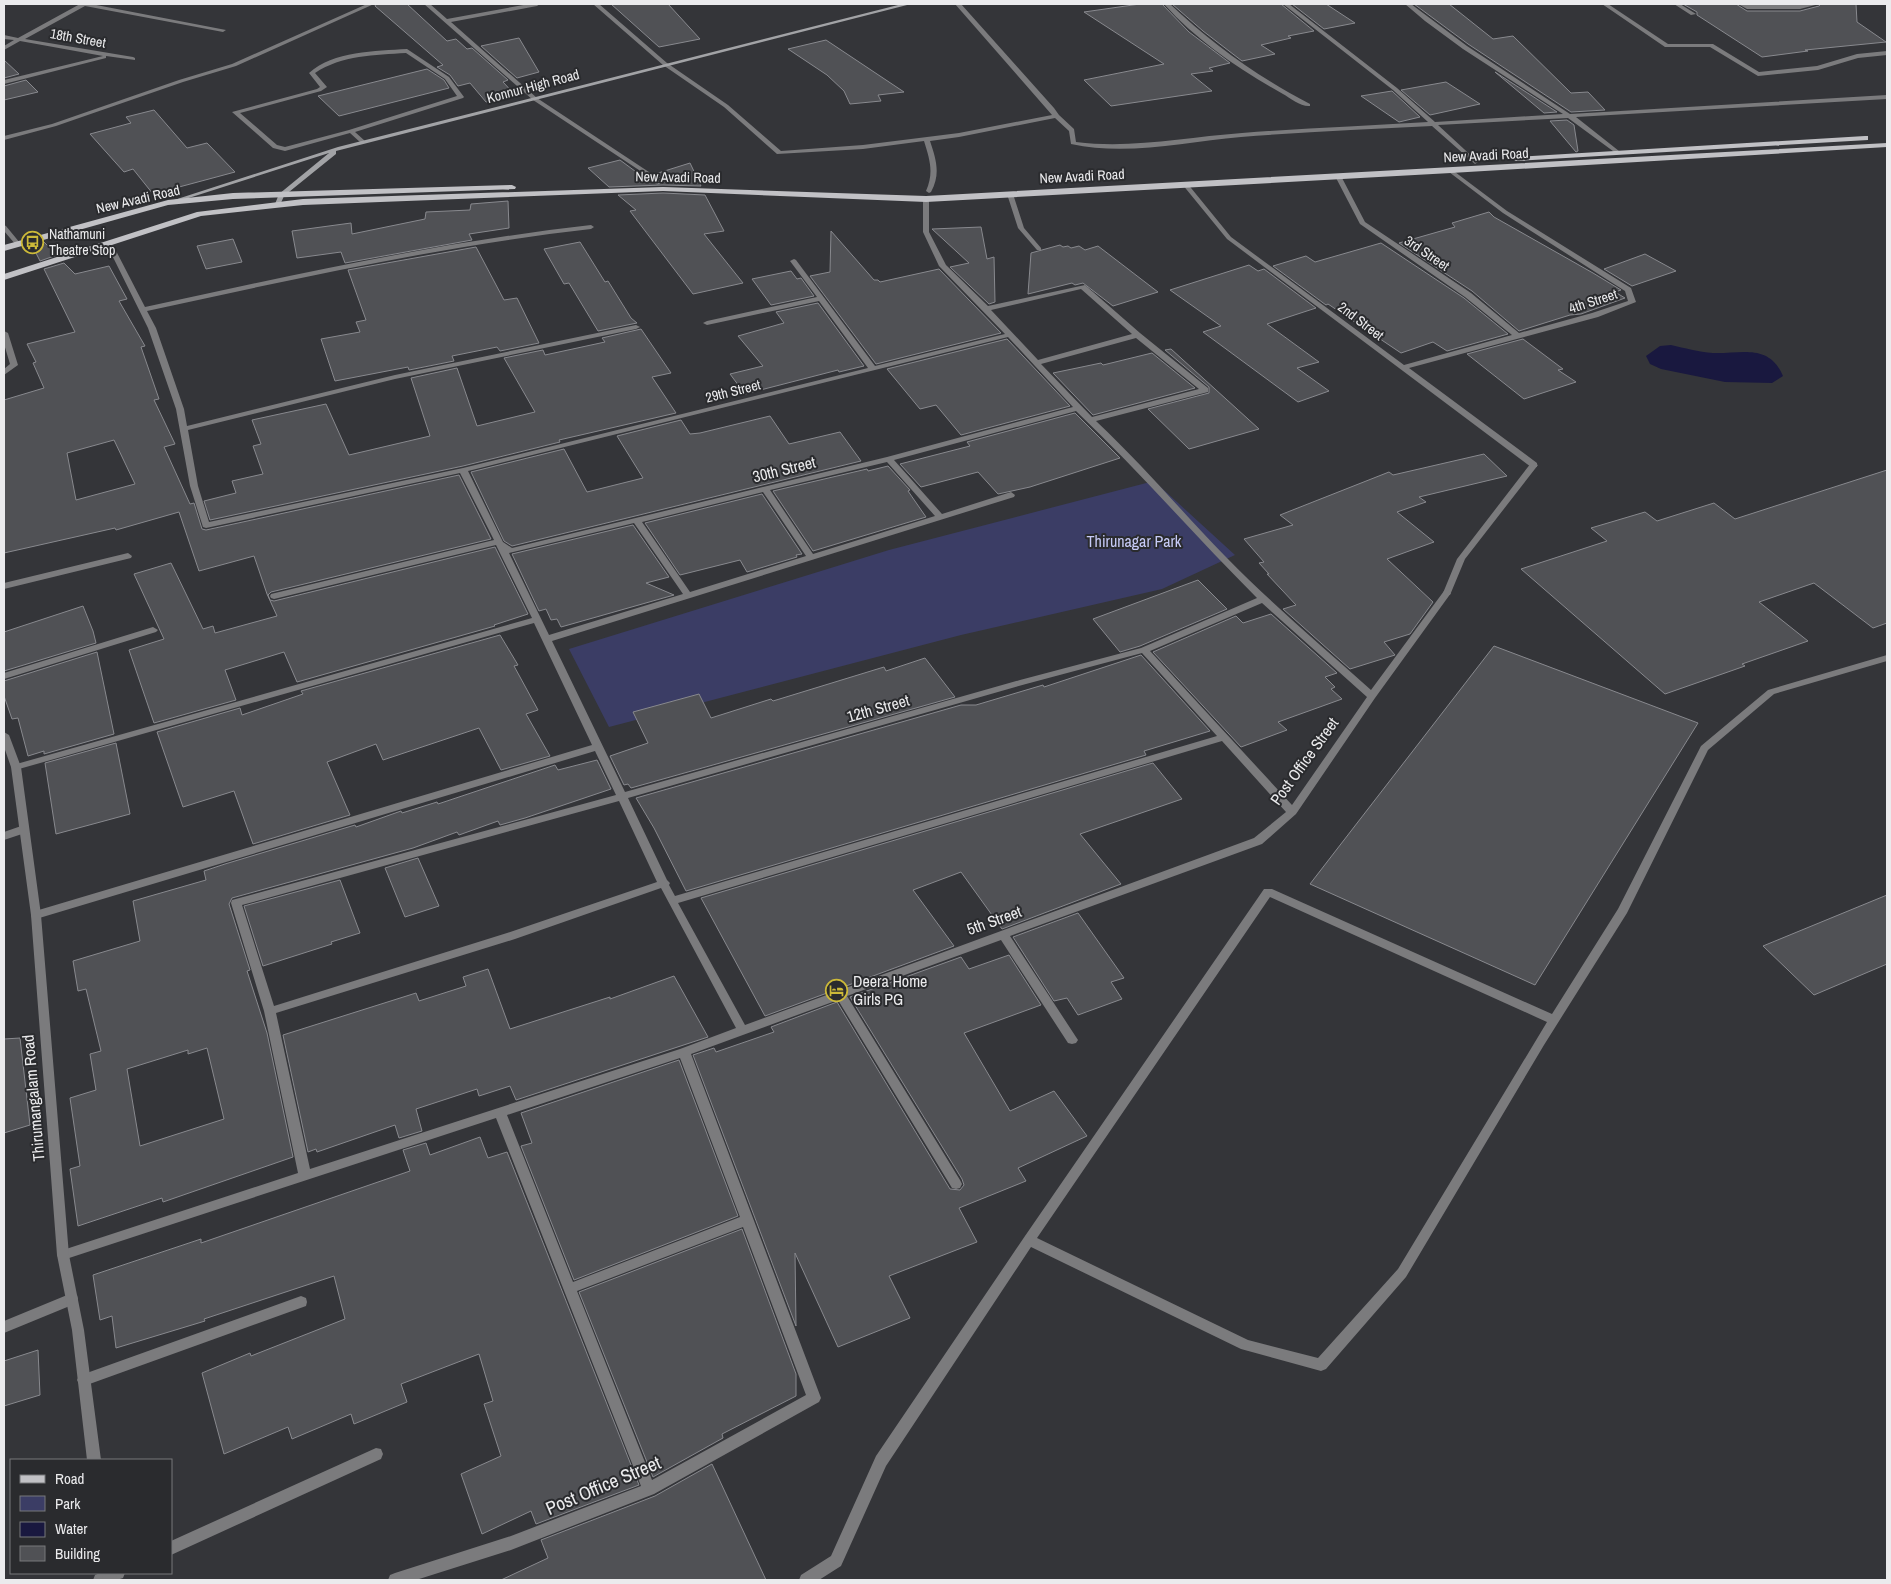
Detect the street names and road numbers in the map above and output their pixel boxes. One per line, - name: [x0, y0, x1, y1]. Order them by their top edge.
- street label: 18th Street: [49, 24, 107, 52]
- street label: Konnur High Road: [485, 65, 581, 107]
- street label: New Avadi Road: [1443, 144, 1529, 166]
- street label: New Avadi Road: [1039, 165, 1125, 187]
- street label: New Avadi Road: [635, 167, 721, 187]
- street label: New Avadi Road: [94, 181, 182, 217]
- street label: 3rd Street: [1401, 231, 1453, 275]
- street label: 4th Street: [1567, 285, 1619, 317]
- street label: 2nd Street: [1334, 298, 1388, 344]
- street label: 29th Street: [704, 375, 762, 407]
- street label: 30th Street: [750, 450, 818, 487]
- street label: 12th Street: [844, 688, 912, 727]
- street label: Post Office Street: [1265, 712, 1343, 809]
- street label: 5th Street: [964, 900, 1025, 940]
- street label: Thirumangalam Road: [17, 1034, 49, 1162]
- street label: Post Office Street: [541, 1449, 665, 1521]

